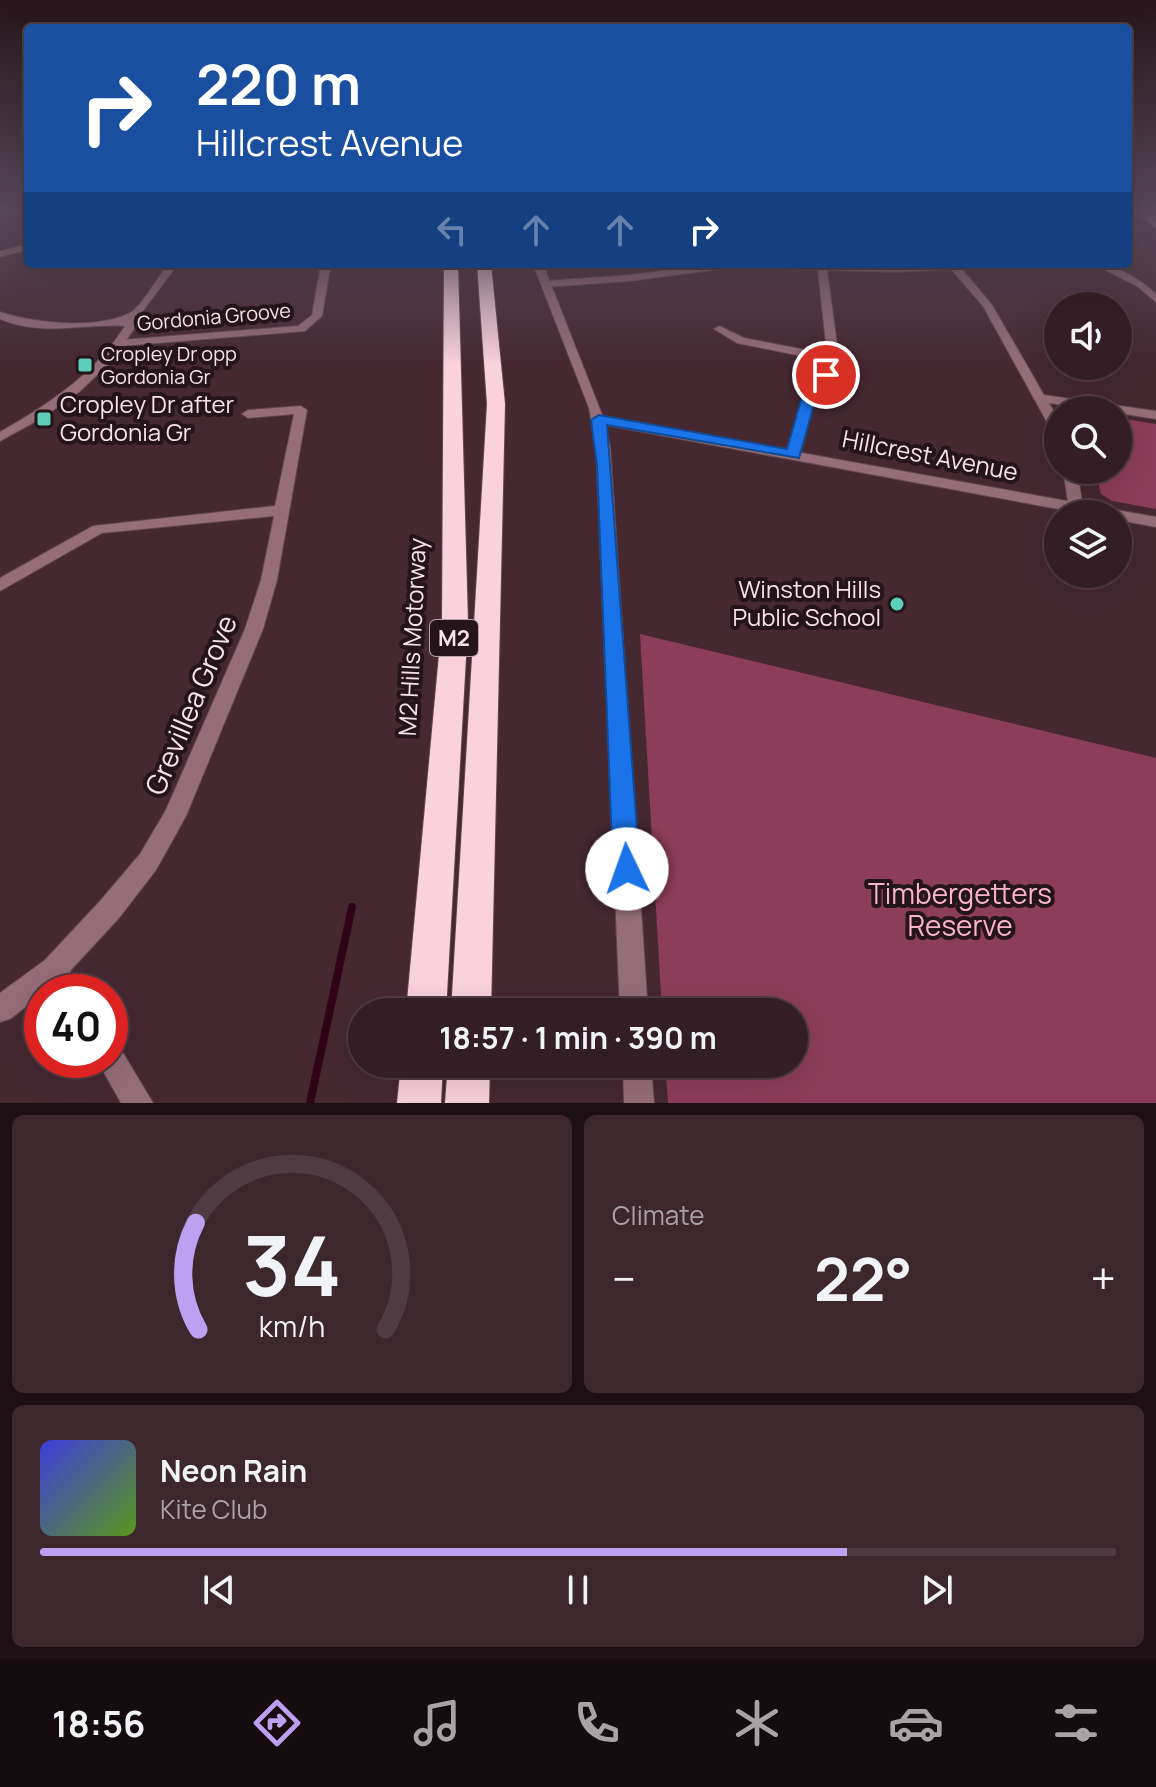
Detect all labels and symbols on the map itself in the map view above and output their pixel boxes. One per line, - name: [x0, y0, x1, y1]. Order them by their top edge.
- street label: Gordonia Groove: [136, 296, 292, 337]
- place label: Cropley Dr opp Gordonia Gr: [101, 340, 237, 390]
- pin: [792, 341, 860, 409]
- marker: Cropley Dr opp Gordonia Gr: [76, 356, 94, 374]
- place label: Cropley Dr after Gordonia Gr: [60, 387, 234, 448]
- marker: Cropley Dr after Gordonia Gr: [35, 410, 53, 428]
- street label: Hillcrest Avenue: [840, 421, 1021, 488]
- street label: M2 Hills Motorway: [390, 537, 433, 737]
- place label: Winston Hills Public School: [732, 572, 881, 633]
- marker: Winston Hills Public School: [888, 595, 906, 613]
- street label: Grevillea Grove: [135, 609, 245, 800]
- road number: M2: [430, 620, 478, 656]
- position arrow: [585, 827, 669, 911]
- park label: Timbergetters Reserve: [868, 874, 1052, 944]
- speed limit sign: 40: [24, 974, 128, 1078]

